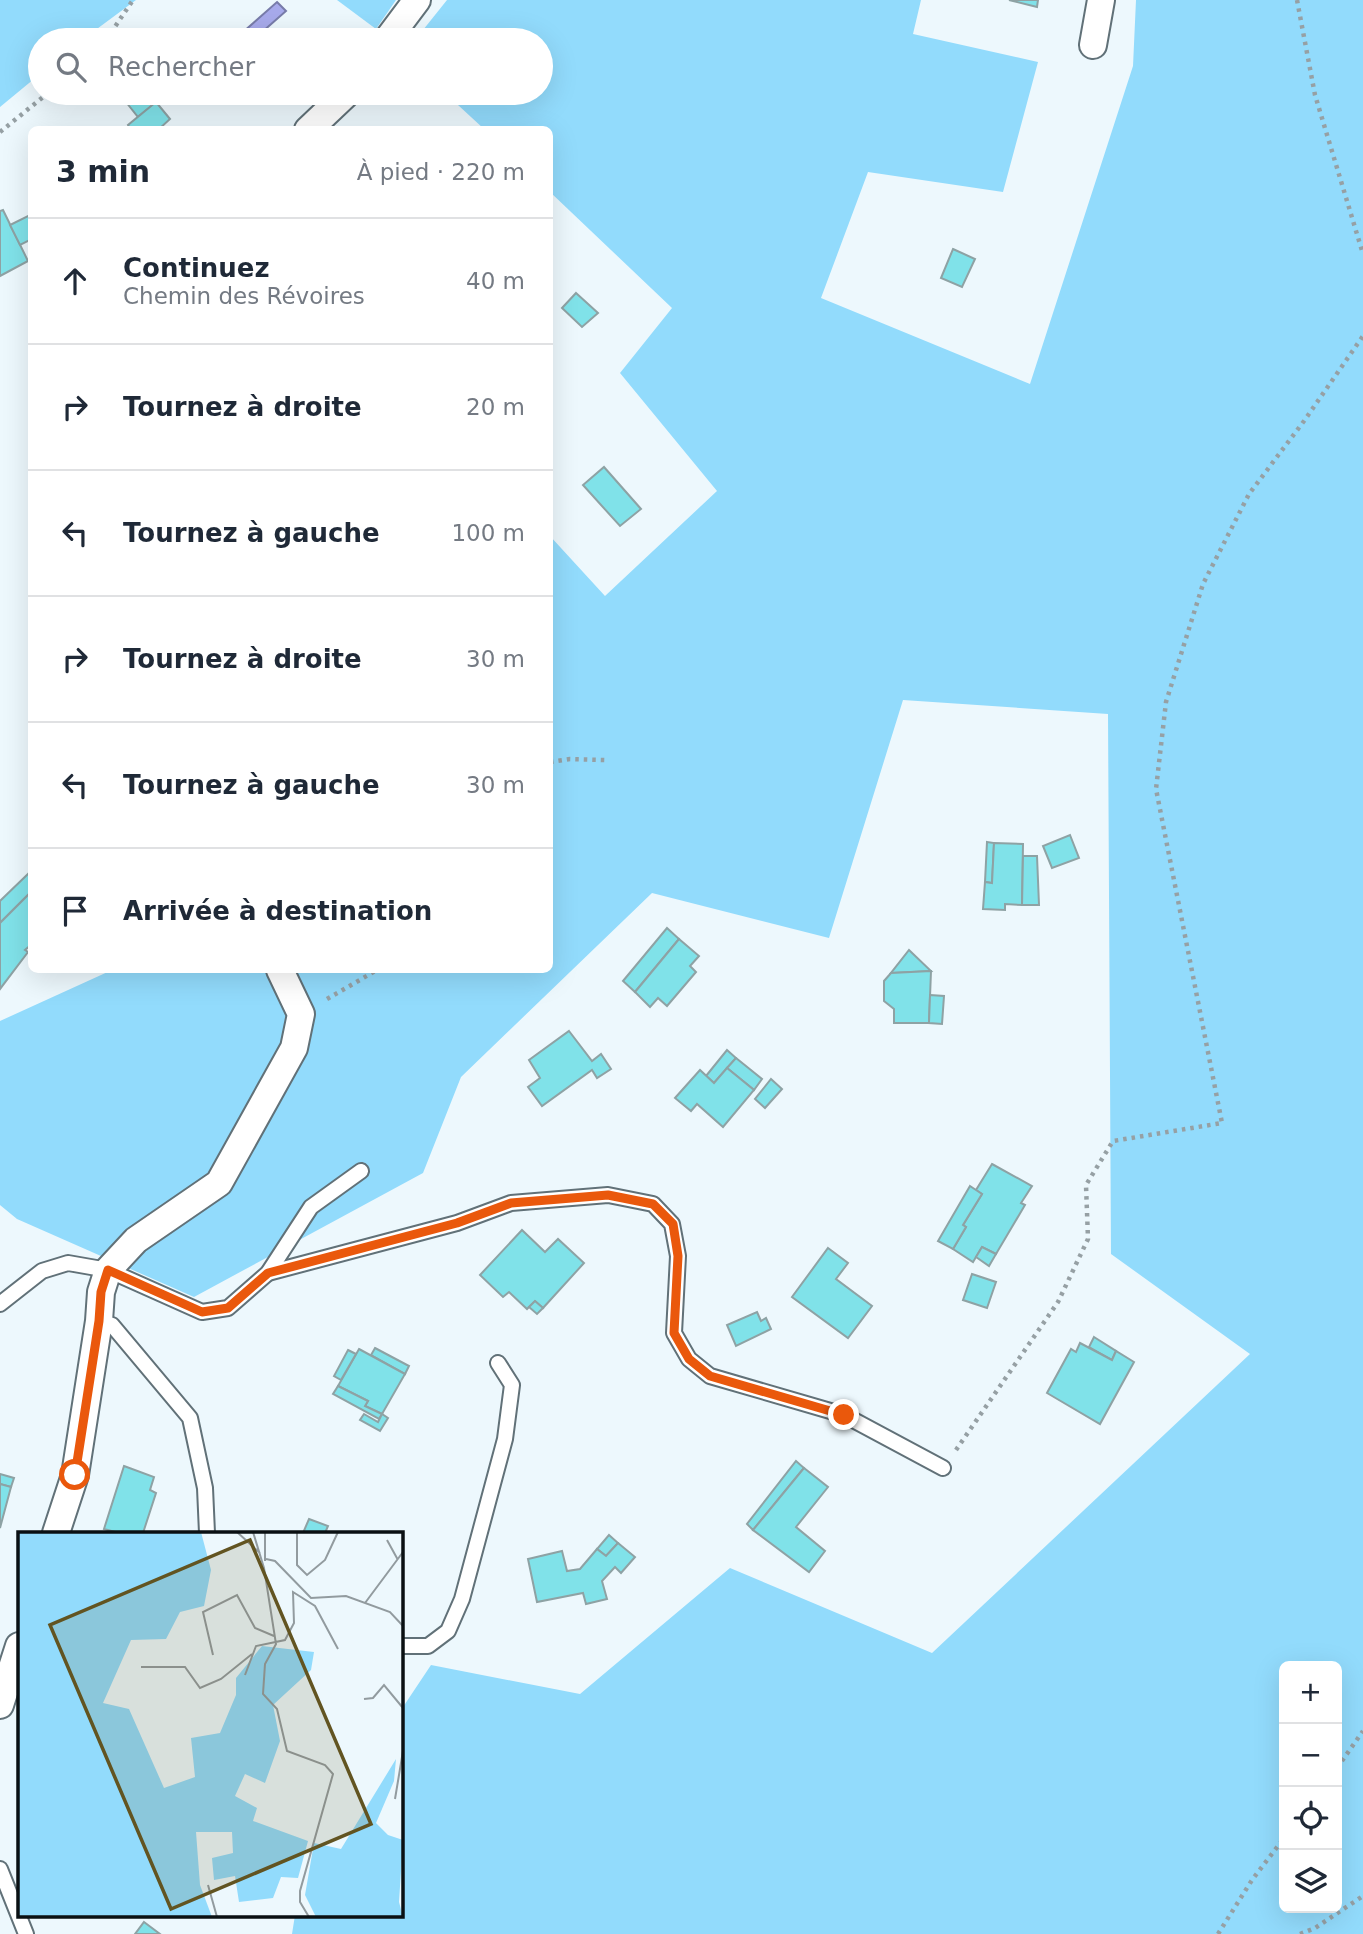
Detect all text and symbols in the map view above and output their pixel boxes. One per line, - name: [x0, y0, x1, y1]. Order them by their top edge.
- search box: [28, 28, 553, 105]
- icon: search: [52, 48, 90, 86]
- text: Rechercher: [108, 52, 255, 82]
- text: 3 min: [56, 154, 150, 189]
- text: À pied · 220 m: [357, 159, 525, 185]
- text: Continuez: [123, 253, 270, 283]
- icon: ahead: [56, 262, 94, 300]
- text: 40 m: [466, 268, 525, 294]
- text: Chemin des Révoires: [123, 283, 365, 309]
- icon: right: [56, 388, 94, 426]
- text: Tournez à droite: [123, 392, 362, 422]
- text: 20 m: [466, 394, 525, 420]
- icon: left: [56, 514, 94, 552]
- text: Tournez à gauche: [123, 518, 380, 548]
- text: 100 m: [451, 520, 525, 546]
- icon: right: [56, 640, 94, 678]
- text: Tournez à droite: [123, 644, 362, 674]
- text: 30 m: [466, 646, 525, 672]
- icon: left: [56, 766, 94, 804]
- text: Tournez à gauche: [123, 770, 380, 800]
- text: 30 m: [466, 772, 525, 798]
- icon: arrive: [56, 892, 94, 930]
- text: Arrivée à destination: [123, 896, 432, 926]
- route end: [828, 1399, 859, 1430]
- route start: [59, 1459, 90, 1490]
- inset map: [18, 1532, 402, 1916]
- map controls: [1279, 1661, 1342, 1913]
- button: +: [1279, 1661, 1342, 1724]
- button: −: [1279, 1724, 1342, 1787]
- button: locate: [1279, 1787, 1342, 1850]
- button: layers: [1279, 1850, 1342, 1913]

